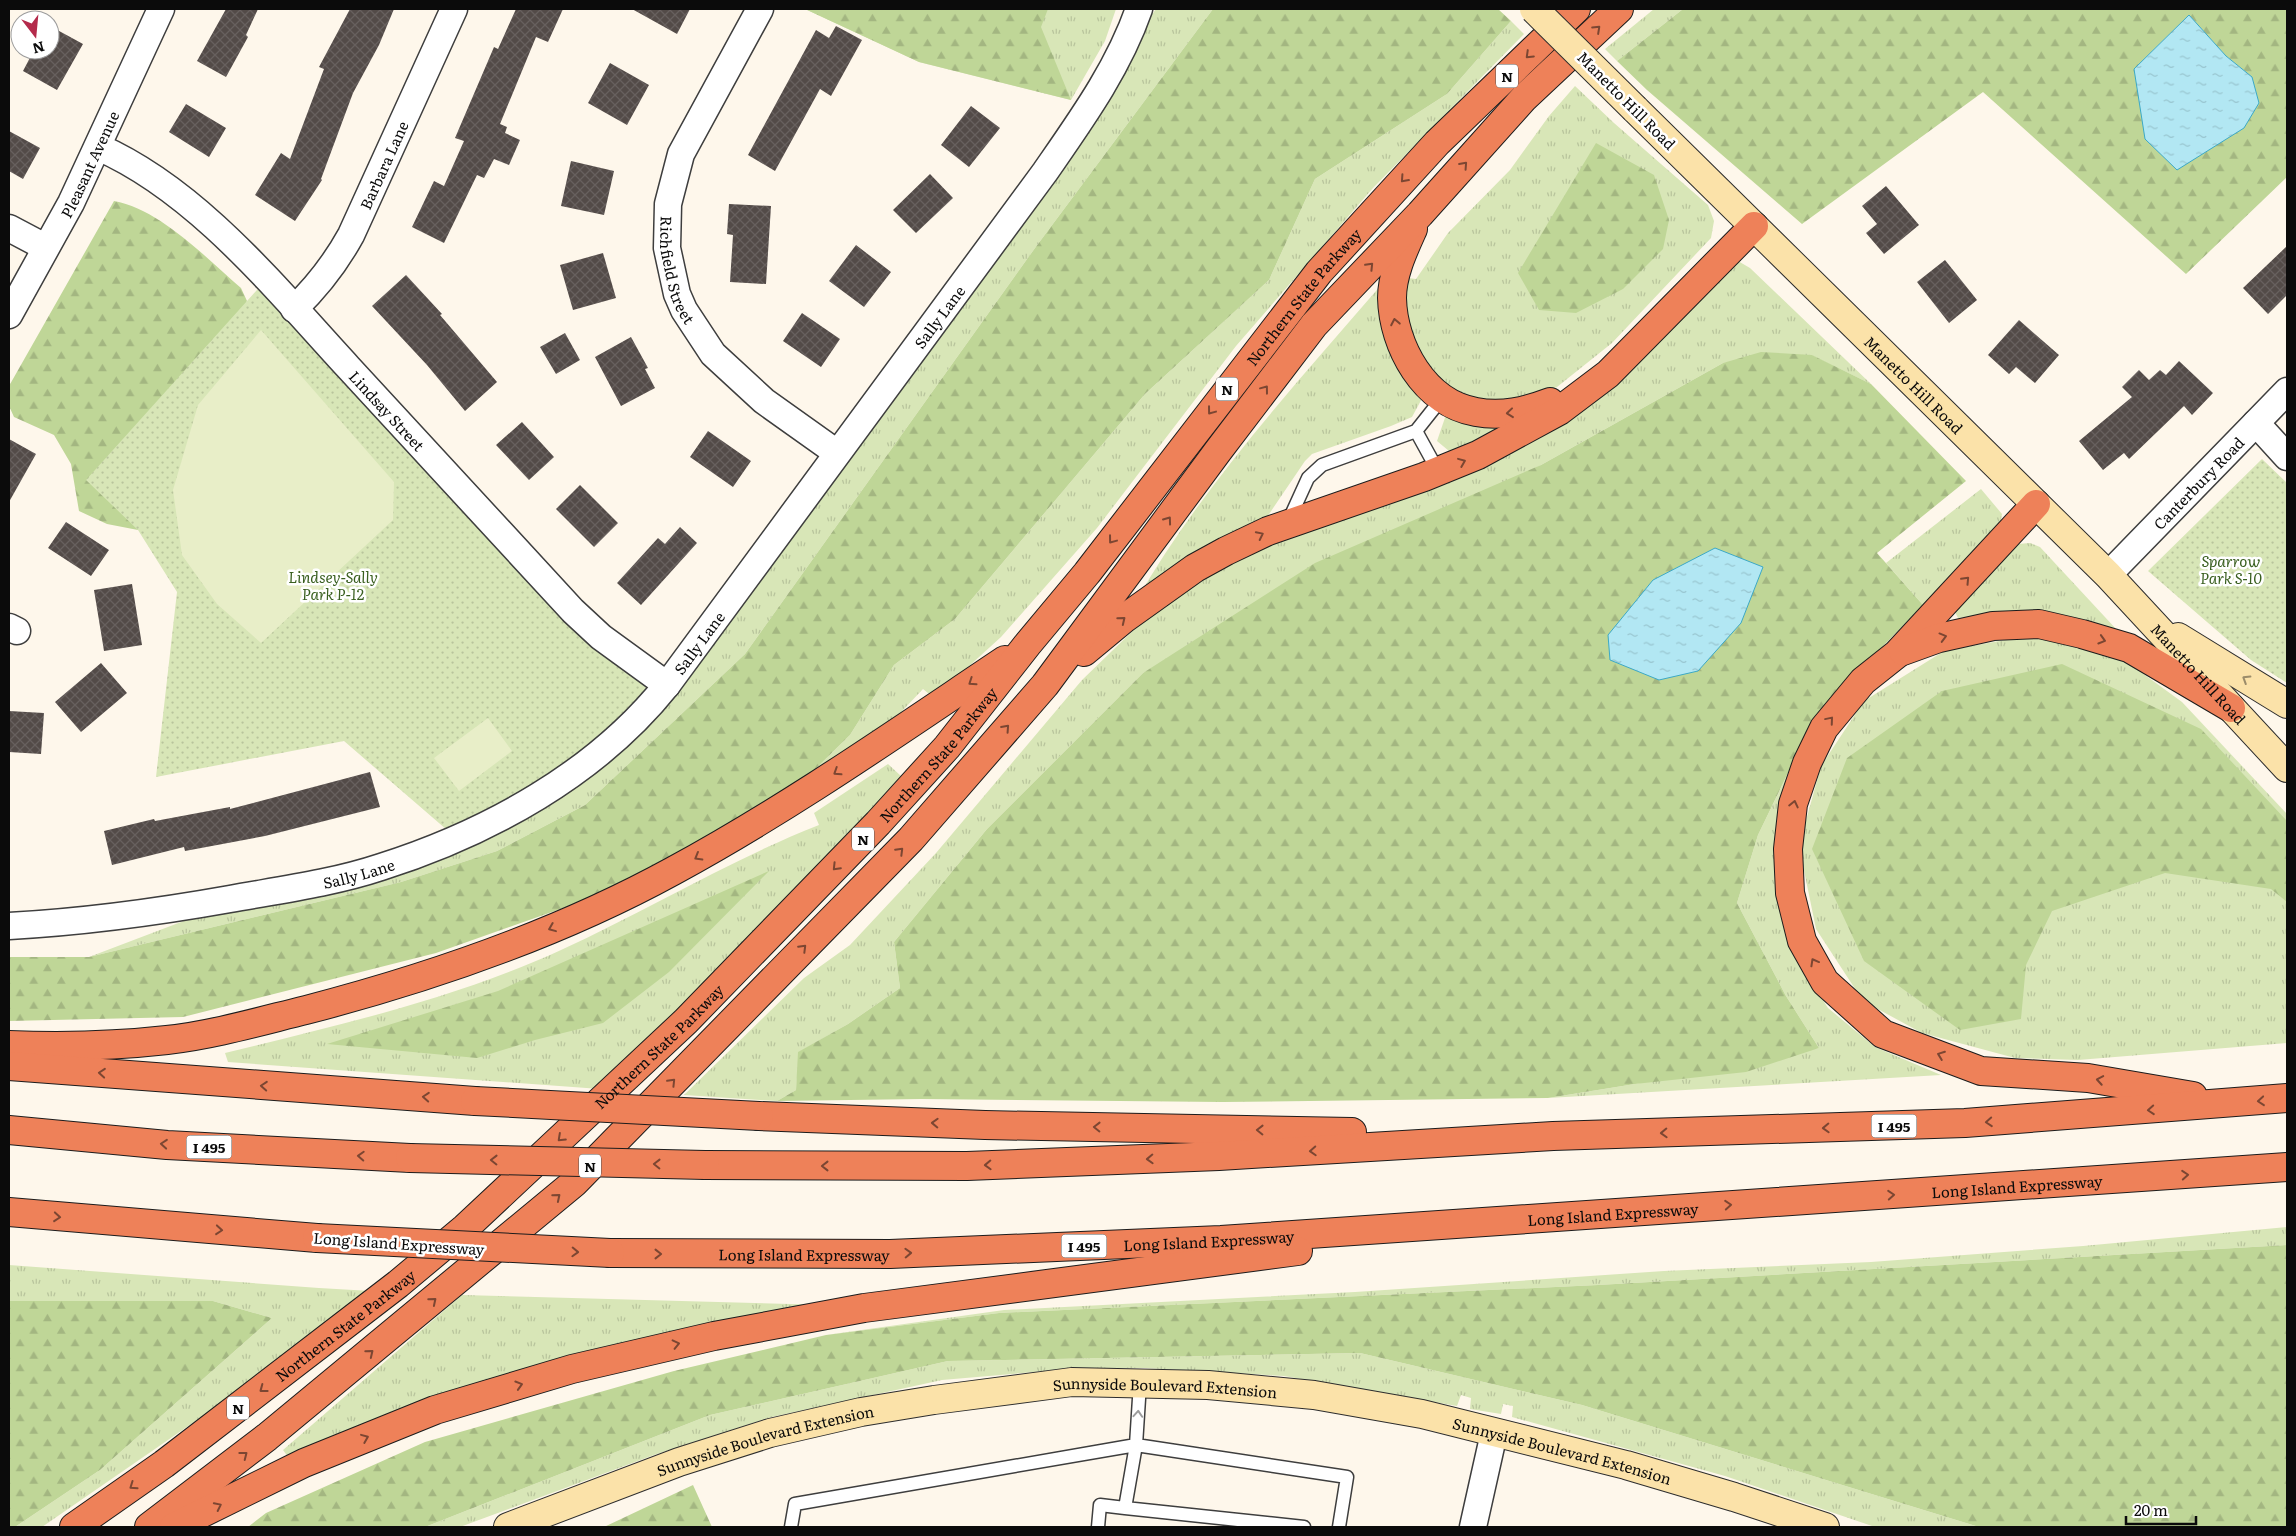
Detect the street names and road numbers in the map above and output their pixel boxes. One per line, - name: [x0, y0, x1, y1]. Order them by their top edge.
- street label: Manetto Hill Road: [1573, 46, 1681, 154]
- road number: N: [1496, 64, 1518, 88]
- street label: Pleasant Avenue: [54, 107, 124, 222]
- street label: Barbara Lane: [353, 117, 413, 213]
- street label: Richfield Street: [655, 216, 701, 328]
- street label: Northern State Parkway: [1240, 222, 1366, 370]
- street label: Sally Lane: [908, 280, 970, 353]
- street label: Manetto Hill Road: [1859, 330, 1969, 438]
- street label: Lindsay Street: [344, 365, 431, 456]
- road number: N: [1216, 378, 1238, 400]
- street label: Canterbury Road: [2147, 431, 2249, 534]
- street label: Sally Lane: [667, 606, 730, 679]
- street label: Manetto Hill Road: [2146, 617, 2252, 729]
- street label: Northern State Parkway: [873, 681, 1002, 827]
- road number: N: [852, 828, 874, 851]
- street label: Sally Lane: [321, 852, 397, 893]
- street label: Northern State Parkway: [588, 978, 728, 1114]
- road number: I 495: [1872, 1114, 1916, 1138]
- road number: I 495: [186, 1136, 232, 1158]
- road number: N: [579, 1154, 601, 1178]
- street label: Long Island Expressway: [1931, 1168, 2103, 1203]
- street label: Long Island Expressway: [1526, 1196, 1699, 1230]
- street label: Long Island Expressway: [1123, 1223, 1295, 1256]
- street label: Long Island Expressway: [313, 1226, 486, 1260]
- road number: I 495: [1062, 1234, 1106, 1258]
- street label: Long Island Expressway: [718, 1242, 890, 1266]
- street label: Northern State Parkway: [270, 1263, 420, 1386]
- street label: Sunnyside Boulevard Extension: [1051, 1370, 1278, 1403]
- road number: N: [227, 1396, 249, 1420]
- street label: Sunnyside Boulevard Extension: [653, 1399, 876, 1481]
- street label: Sunnyside Boulevard Extension: [1451, 1411, 1675, 1489]

